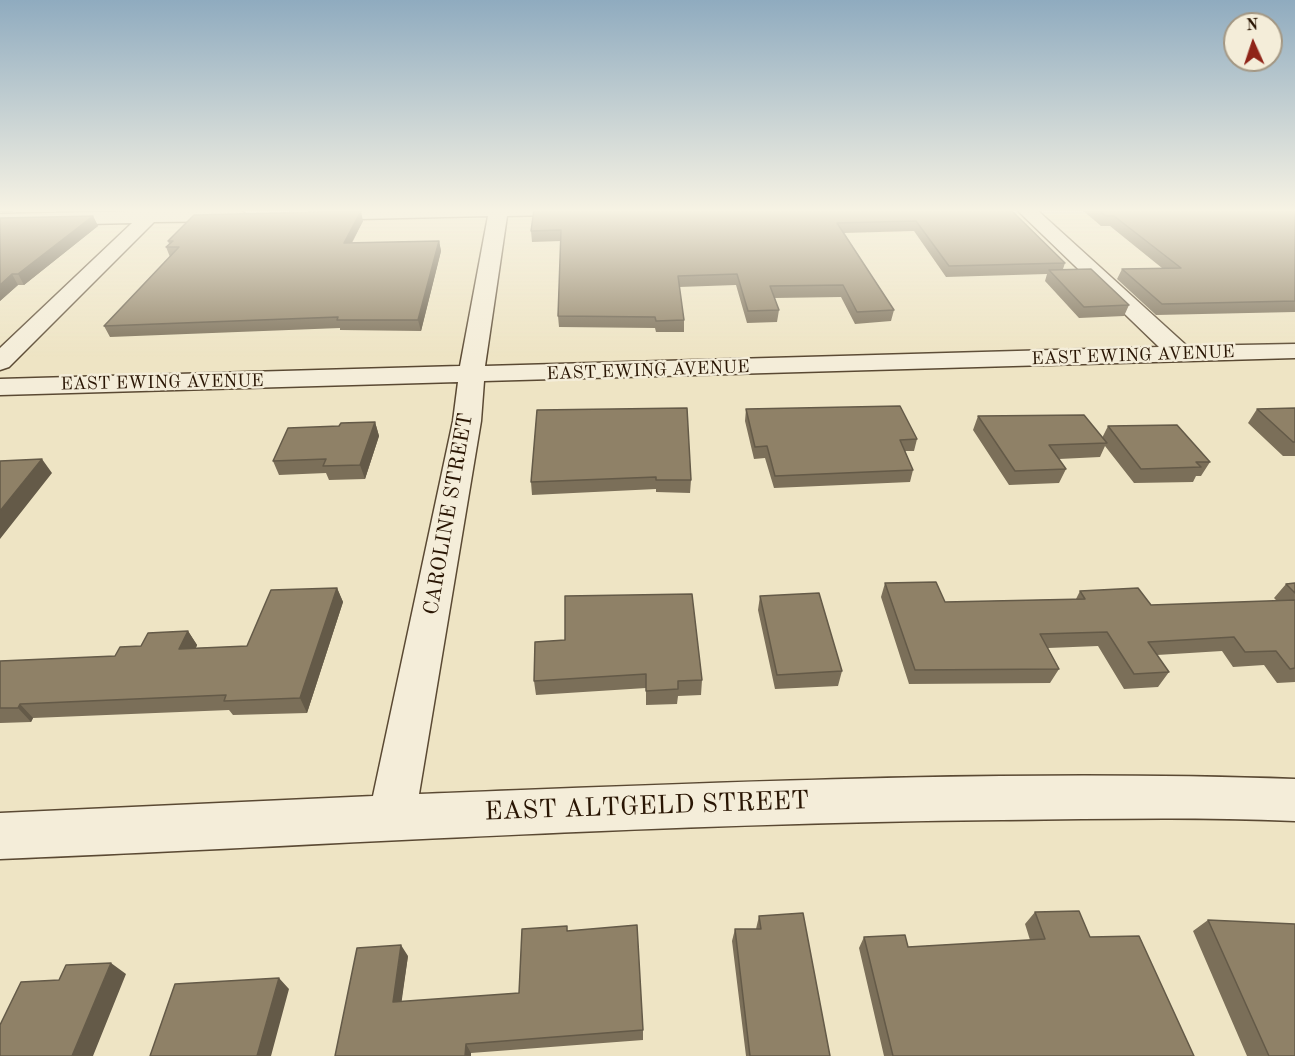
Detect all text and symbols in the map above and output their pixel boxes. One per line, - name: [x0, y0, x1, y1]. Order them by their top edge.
- north arrow: [1223, 12, 1283, 72]
- text: N: [1246, 18, 1259, 34]
- street label: EAST EWING AVENUE: [1031, 342, 1235, 370]
- street label: EAST EWING AVENUE: [546, 357, 750, 385]
- street label: EAST EWING AVENUE: [60, 370, 264, 396]
- street label: CAROLINE STREET: [419, 411, 479, 617]
- street label: EAST ALTGELD STREET: [484, 786, 810, 828]

